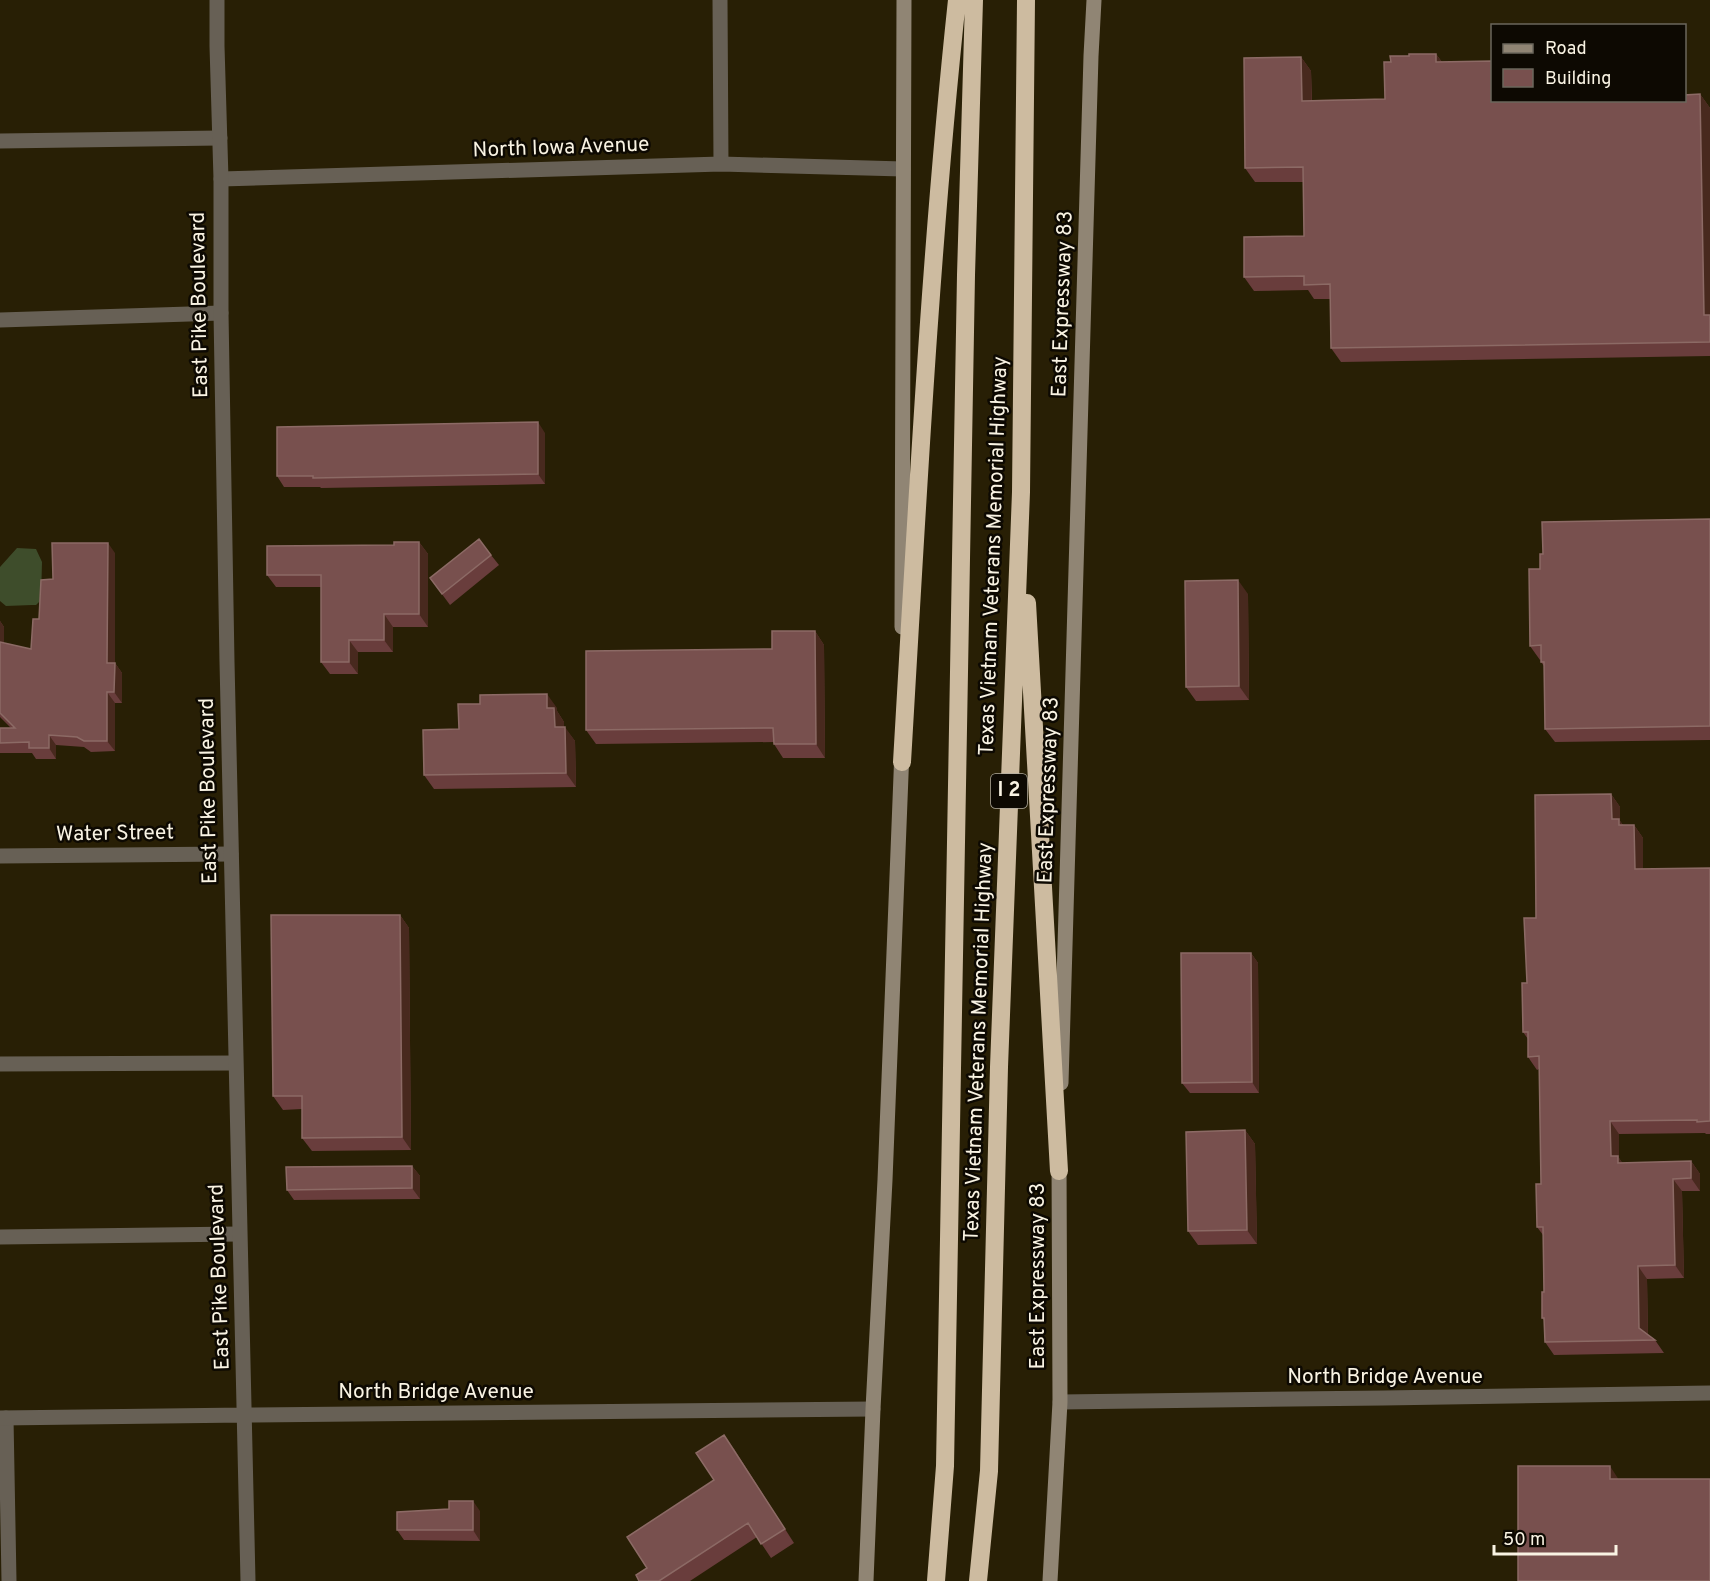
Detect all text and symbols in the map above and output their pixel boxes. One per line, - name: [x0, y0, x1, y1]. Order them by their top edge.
- legend: [1491, 24, 1686, 102]
- text: Road: [1545, 38, 1587, 61]
- text: Building: [1545, 68, 1611, 91]
- street label: North Iowa Avenue: [472, 131, 650, 165]
- street label: East Expressway 83: [1046, 210, 1080, 398]
- street label: East Pike Boulevard: [185, 212, 215, 398]
- street label: Texas Vietnam Veterans Memorial Highway: [974, 356, 1014, 756]
- street label: East Expressway 83: [1032, 696, 1066, 884]
- street label: East Pike Boulevard: [194, 698, 224, 884]
- road number: I 2: [991, 774, 1027, 808]
- street label: Water Street: [56, 819, 174, 849]
- street label: Texas Vietnam Veterans Memorial Highway: [959, 842, 999, 1242]
- street label: East Pike Boulevard: [203, 1183, 237, 1371]
- street label: East Expressway 83: [1025, 1183, 1052, 1369]
- street label: North Bridge Avenue: [1287, 1364, 1483, 1391]
- street label: North Bridge Avenue: [338, 1379, 534, 1406]
- scale bar: [1494, 1518, 1616, 1556]
- text: 50 m: [1503, 1529, 1545, 1552]

